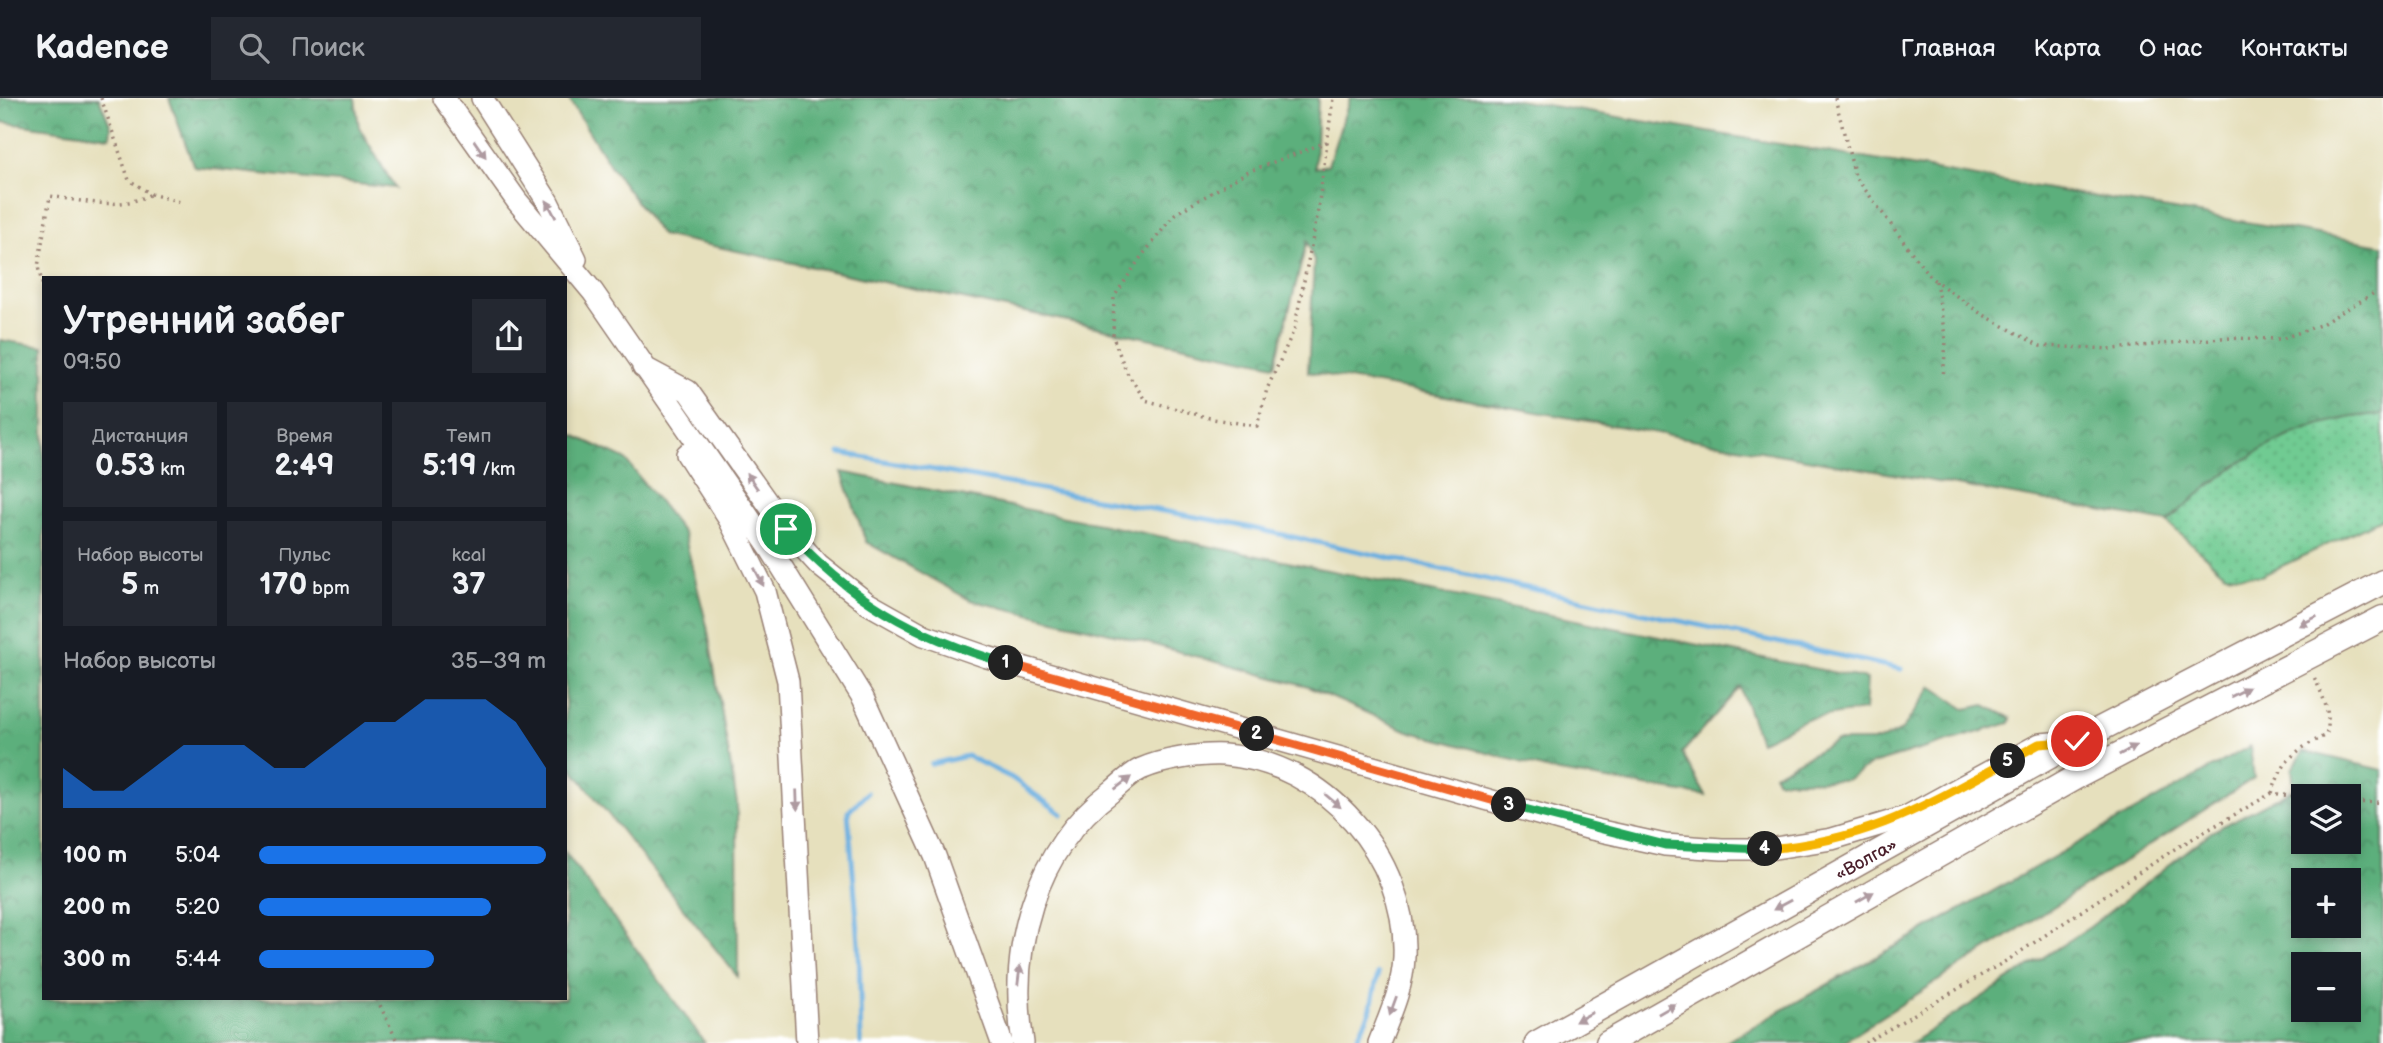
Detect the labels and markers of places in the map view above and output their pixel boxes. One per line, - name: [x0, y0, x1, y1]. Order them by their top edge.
- pin: [756, 499, 816, 559]
- pin: 1: [988, 646, 1024, 680]
- pin: [2047, 711, 2107, 771]
- pin: 2: [1240, 716, 1274, 752]
- pin: 5: [1990, 744, 2025, 778]
- pin: 3: [1492, 788, 1526, 822]
- pin: 4: [1748, 832, 1782, 866]

